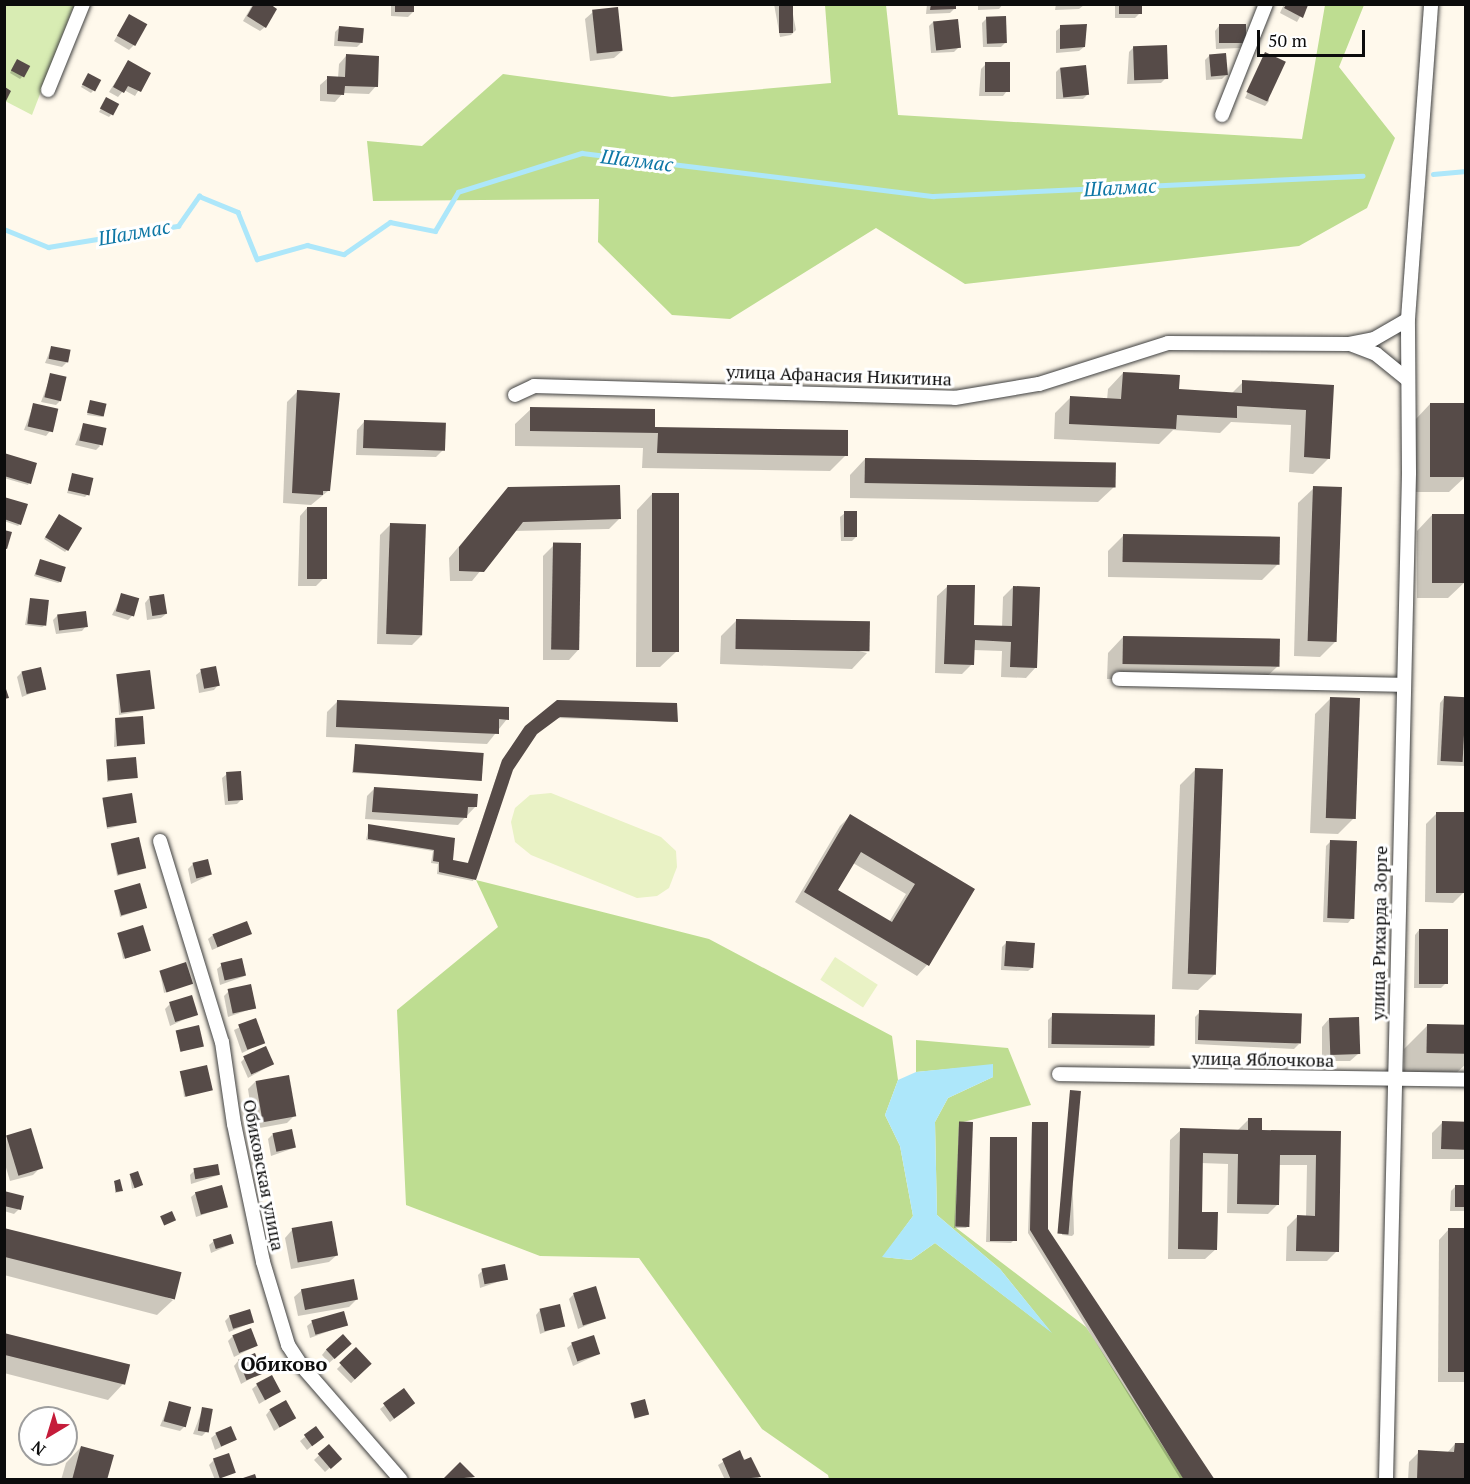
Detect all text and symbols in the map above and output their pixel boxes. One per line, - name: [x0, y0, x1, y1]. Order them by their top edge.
- scale bar: [1260, 18, 1368, 56]
- text: 50 m: [1268, 28, 1307, 52]
- water label: Шалмас: [599, 144, 675, 176]
- water label: Шалмас: [1083, 173, 1157, 201]
- water label: Шалмас: [96, 214, 172, 250]
- street label: улица Афанасия Никитина: [726, 360, 952, 390]
- street label: улица Рихарда Зорге: [1367, 846, 1391, 1020]
- street label: улица Яблочкова: [1192, 1047, 1334, 1071]
- street label: Обиковская улица: [239, 1097, 289, 1253]
- district label: Обиково: [241, 1351, 327, 1375]
- north arrow: [18, 1406, 78, 1466]
- text: N: [27, 1436, 50, 1461]

